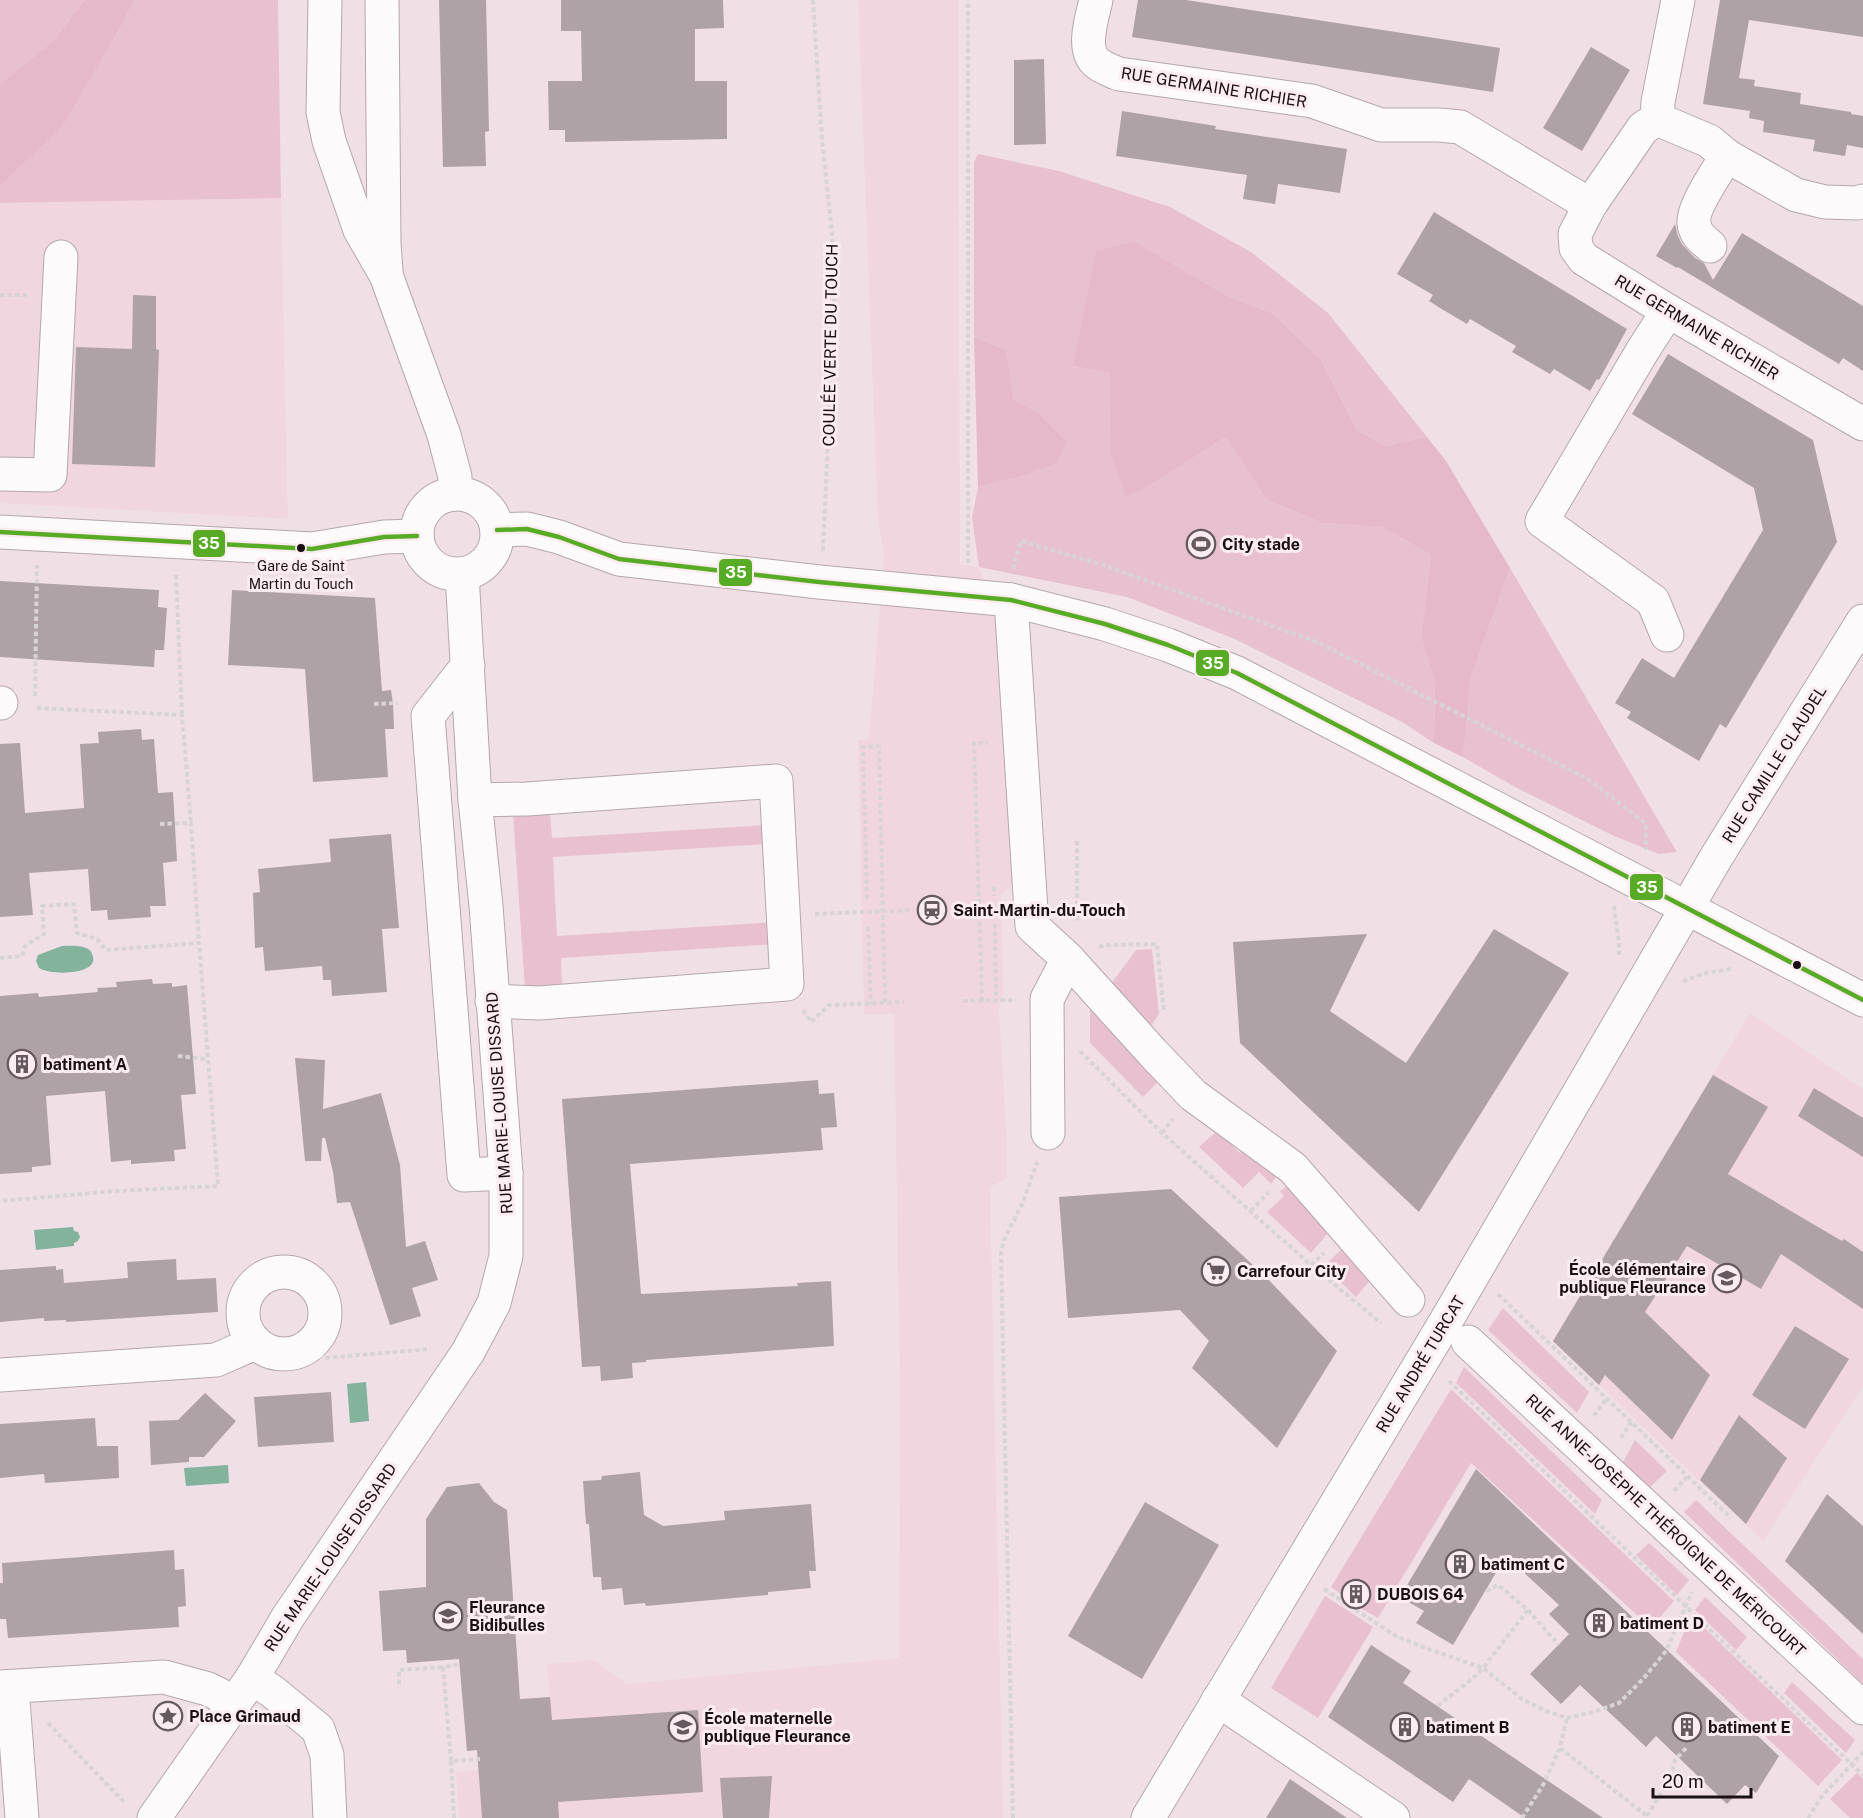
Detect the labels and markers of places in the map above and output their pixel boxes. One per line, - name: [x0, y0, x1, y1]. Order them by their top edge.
- sports icon: City stade: [1185, 528, 1217, 560]
- place label: City stade: [1222, 535, 1300, 554]
- marker: Gare de Saint Martin du Touch: [295, 542, 307, 554]
- place label: Gare de Saint Martin du Touch: [249, 558, 353, 592]
- station icon: Saint-Martin-du-Touch: [916, 894, 948, 926]
- place label: Saint-Martin-du-Touch: [953, 901, 1125, 920]
- unlabelled marker: [1791, 959, 1803, 971]
- building icon: batiment A: [6, 1048, 38, 1080]
- place label: batiment A: [43, 1055, 127, 1074]
- supermarket icon: Carrefour City: [1200, 1255, 1232, 1287]
- place label: École élémentaire publique Fleurance: [1559, 1259, 1706, 1297]
- place label: Carrefour City: [1237, 1262, 1346, 1281]
- school or university icon: École élémentaire publique Fleurance: [1711, 1262, 1743, 1294]
- building icon: batiment C: [1444, 1548, 1476, 1580]
- place label: batiment C: [1481, 1555, 1565, 1574]
- building icon: DUBOIS 64: [1340, 1578, 1372, 1610]
- place label: DUBOIS 64: [1377, 1585, 1464, 1604]
- place label: Fleurance Bidibulles: [469, 1598, 545, 1635]
- school or university icon: Fleurance Bidibulles: [432, 1600, 464, 1632]
- building icon: batiment D: [1583, 1607, 1615, 1639]
- place label: batiment D: [1620, 1614, 1704, 1633]
- place icon: Place Grimaud: [152, 1700, 184, 1732]
- place label: Place Grimaud: [189, 1707, 301, 1726]
- place label: École maternelle publique Fleurance: [704, 1708, 851, 1746]
- school or university icon: École maternelle publique Fleurance: [667, 1711, 699, 1743]
- building icon: batiment B: [1389, 1711, 1421, 1743]
- building icon: batiment E: [1671, 1711, 1703, 1743]
- place label: batiment B: [1426, 1718, 1509, 1737]
- place label: batiment E: [1708, 1718, 1791, 1737]

